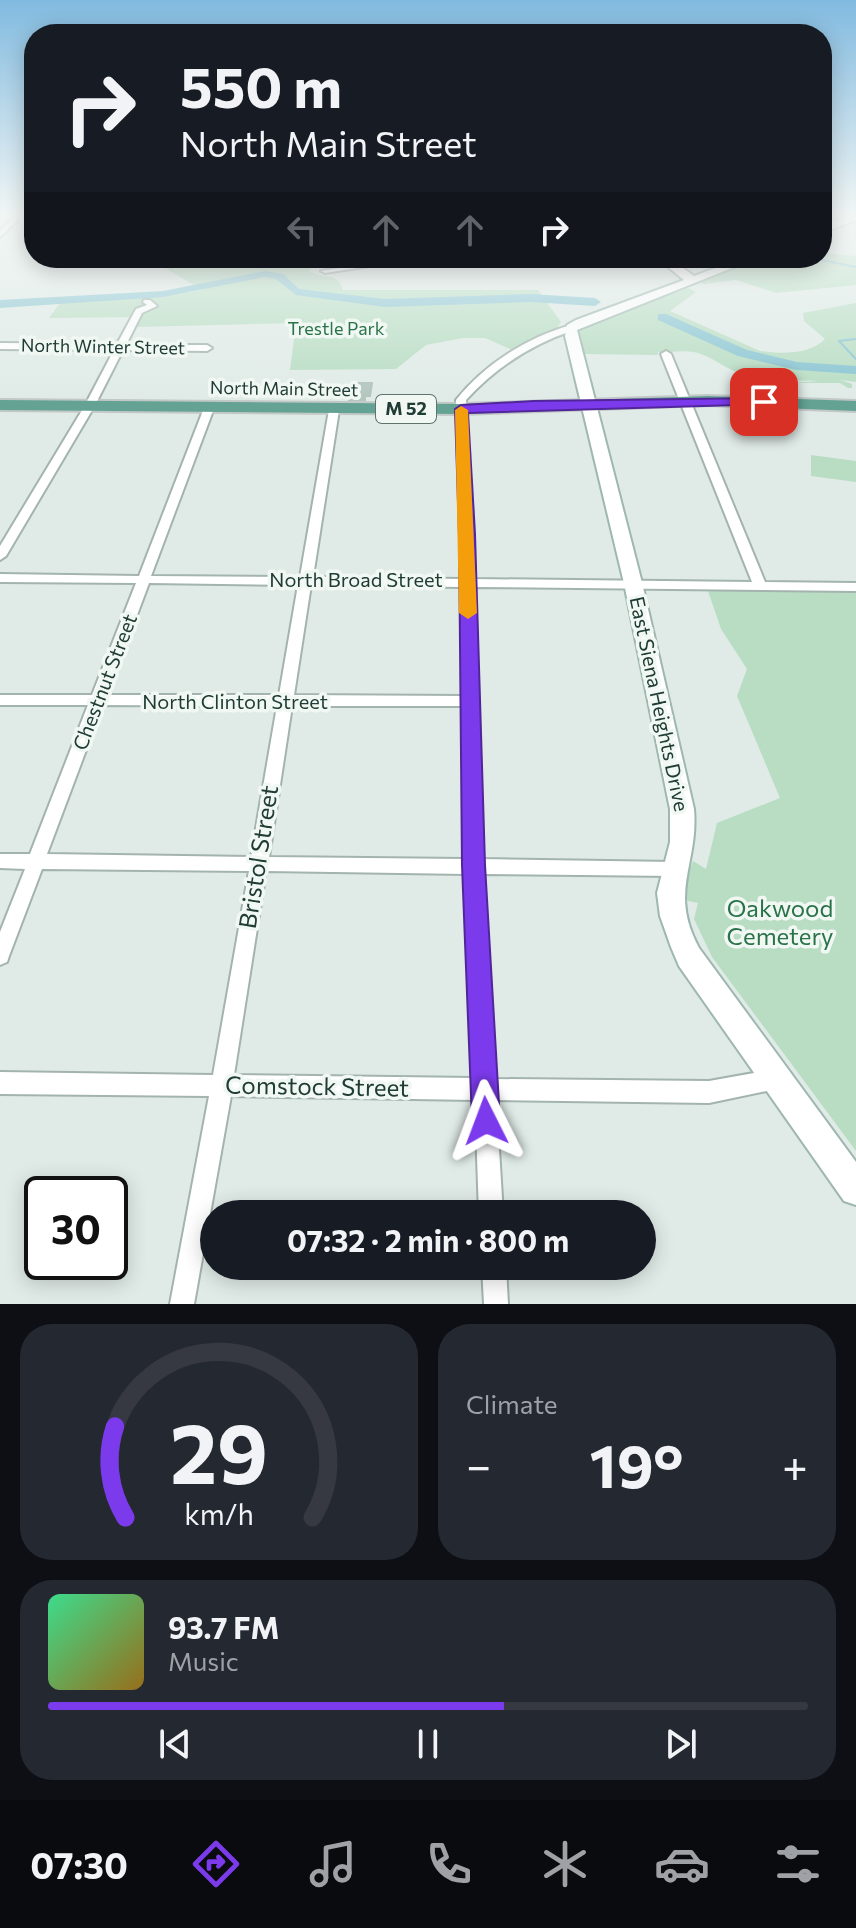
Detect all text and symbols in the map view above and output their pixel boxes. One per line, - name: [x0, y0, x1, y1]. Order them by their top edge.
- text: 550 m: [180, 51, 342, 120]
- icon: right: [48, 56, 152, 160]
- text: North Main Street: [180, 120, 477, 164]
- icon: left: [280, 208, 324, 252]
- icon: ahead: [364, 208, 408, 252]
- icon: ahead: [448, 208, 492, 252]
- icon: right: [532, 208, 576, 252]
- park label: Trestle Park: [287, 317, 385, 339]
- street label: North Winter Street: [21, 334, 185, 358]
- pin: [730, 368, 798, 436]
- street label: North Main Street: [210, 376, 358, 400]
- icon: arrive: [742, 380, 786, 424]
- road number: M 52: [376, 395, 436, 423]
- street label: North Broad Street: [269, 567, 443, 591]
- street label: East Siena Heights Drive: [625, 594, 694, 813]
- street label: Chestnut Street: [67, 610, 141, 753]
- street label: North Clinton Street: [142, 689, 328, 713]
- street label: Bristol Street: [232, 783, 283, 930]
- park label: Oakwood Cemetery: [727, 893, 833, 950]
- street label: Comstock Street: [225, 1069, 409, 1102]
- position arrow: [444, 1079, 528, 1163]
- speed limit sign: 30: [24, 1176, 128, 1280]
- text: 07:32 · 2 min · 800 m: [287, 1221, 569, 1258]
- text: Climate: [466, 1388, 558, 1419]
- text: 29: [170, 1399, 268, 1501]
- text: 19°: [589, 1427, 684, 1500]
- text: −: [466, 1437, 491, 1491]
- text: +: [782, 1437, 808, 1491]
- text: km/h: [184, 1496, 254, 1531]
- text: 93.7 FM: [168, 1608, 279, 1645]
- text: Music: [168, 1645, 239, 1676]
- icon: previous: [153, 1722, 197, 1766]
- icon: pause: [406, 1722, 450, 1766]
- icon: next: [659, 1722, 703, 1766]
- icon: directions: [188, 1836, 244, 1892]
- icon: music: [305, 1836, 361, 1892]
- icon: phone: [421, 1836, 477, 1892]
- icon: climate: [537, 1836, 593, 1892]
- icon: car: [654, 1836, 710, 1892]
- icon: filters: [770, 1836, 826, 1892]
- text: 07:30: [30, 1842, 128, 1886]

